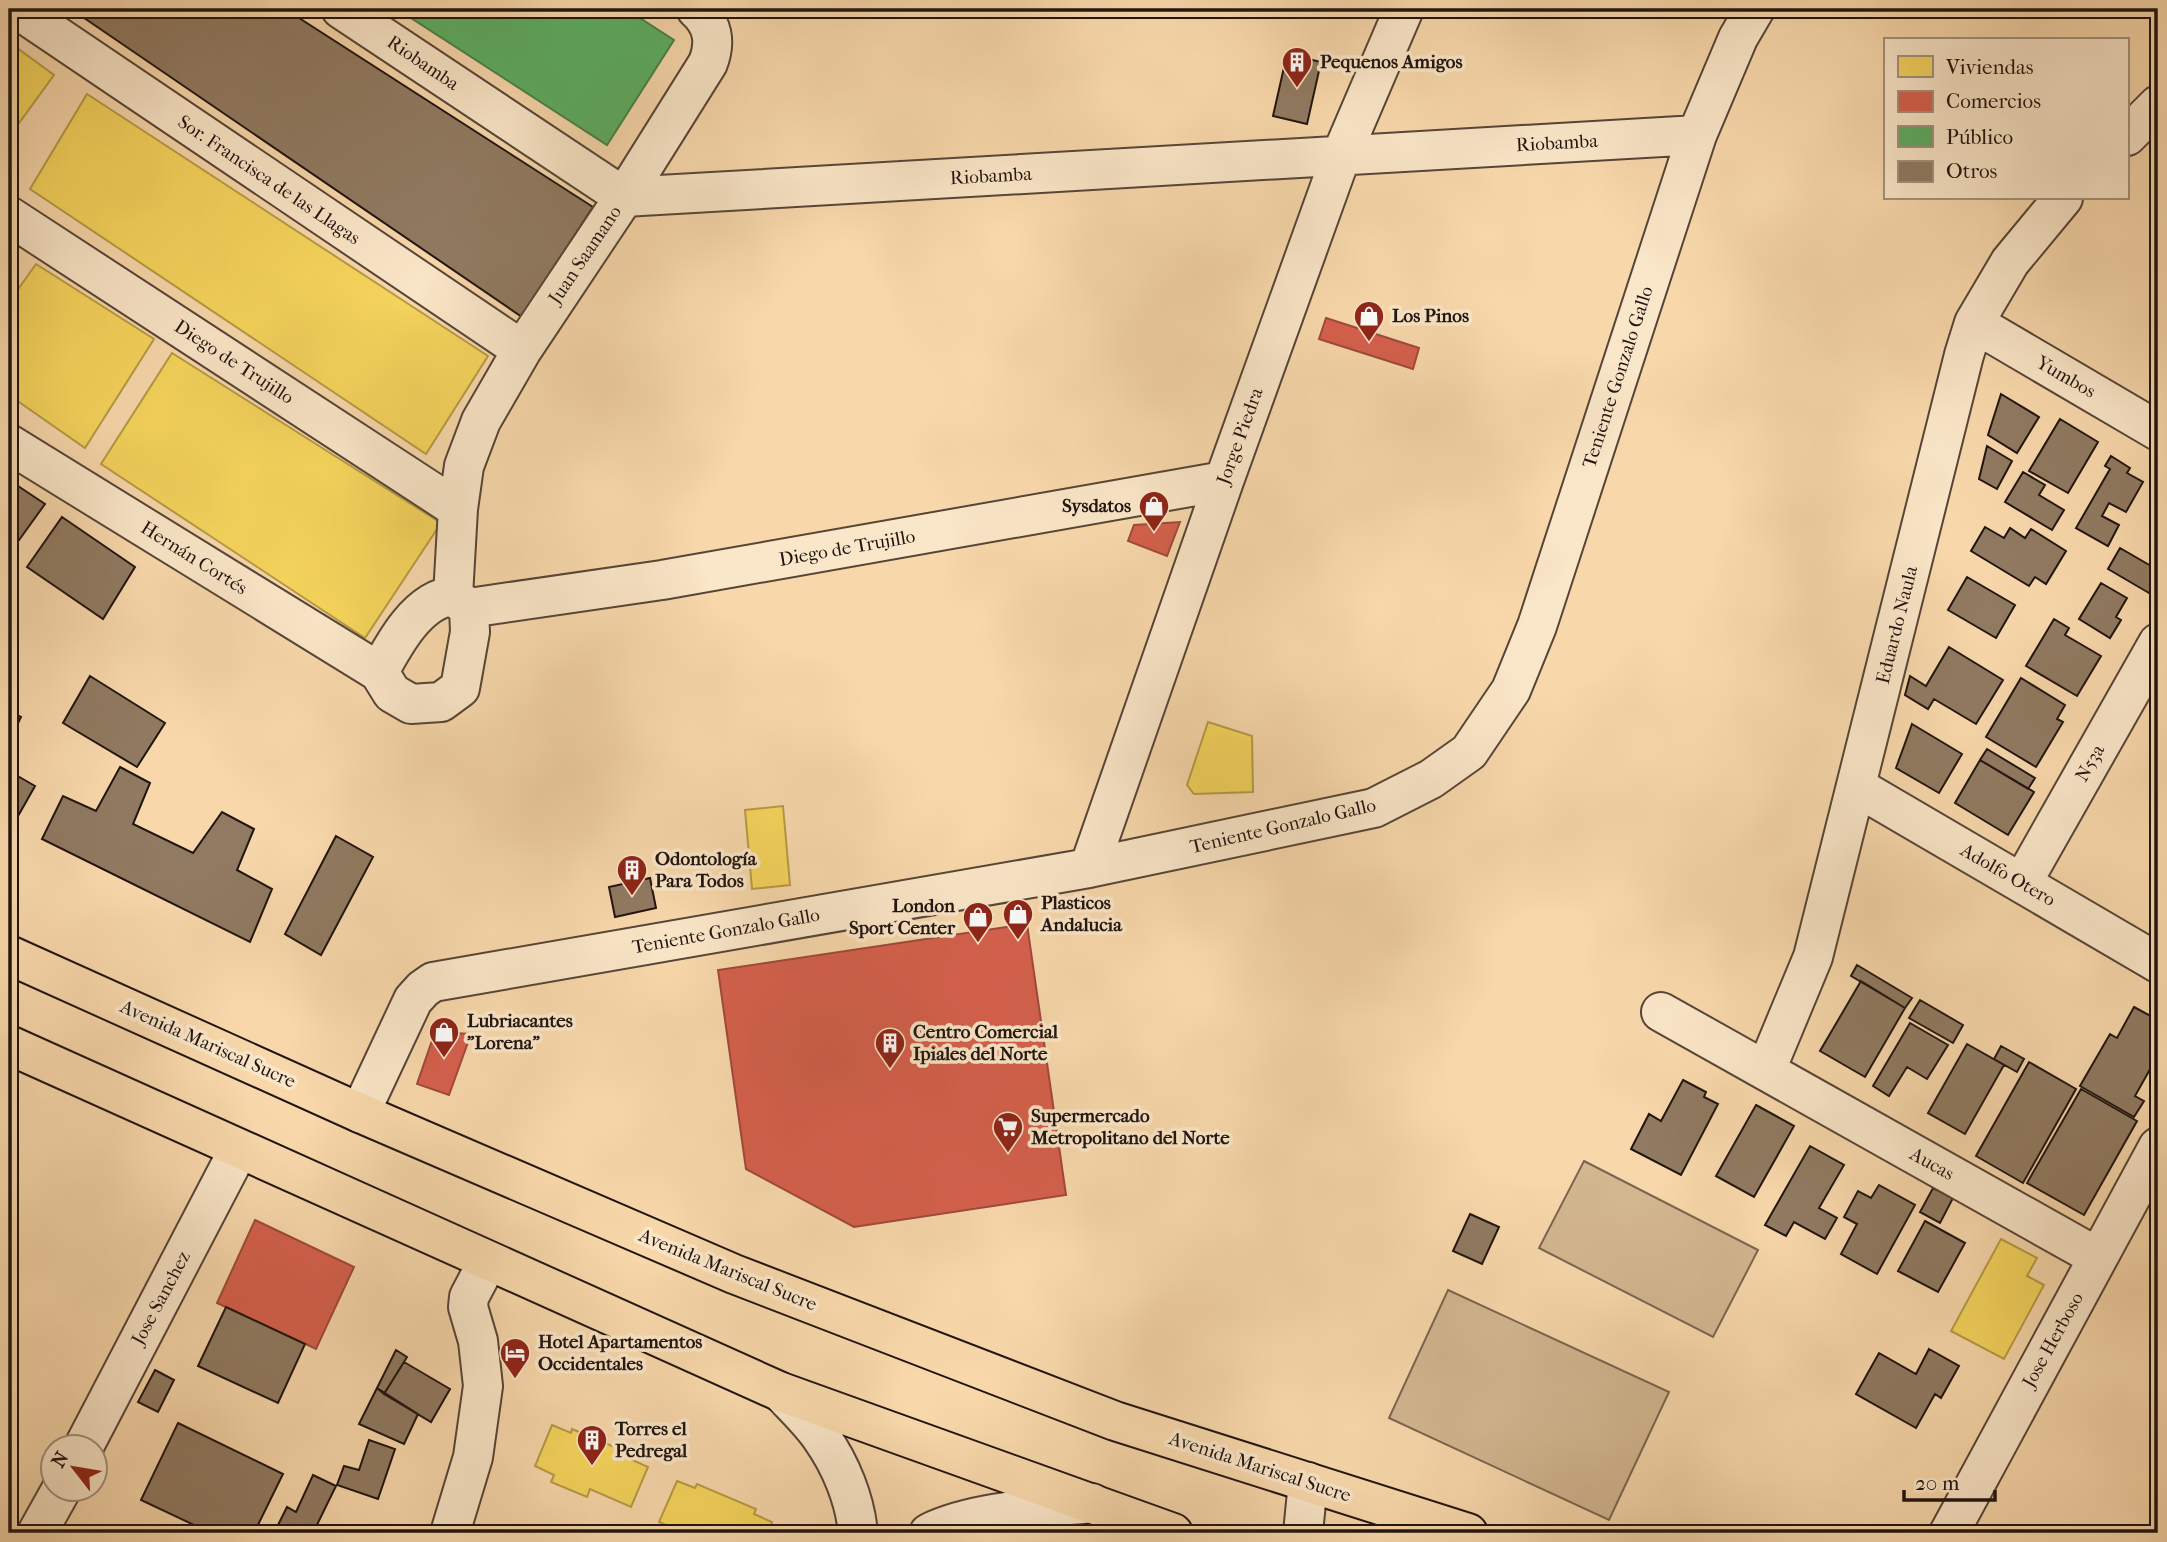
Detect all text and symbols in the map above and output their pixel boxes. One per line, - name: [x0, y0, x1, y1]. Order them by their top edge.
- street label: Riobamba: [383, 31, 463, 95]
- legend: [1884, 38, 2128, 200]
- building icon: Pequenos Amigos: [1280, 45, 1314, 89]
- place label: Pequenos Amigos: [1320, 51, 1462, 73]
- text: Viviendas: [1945, 55, 2034, 79]
- text: Comercios: [1946, 89, 2041, 113]
- street label: Sor. Francisca de las Llagas: [174, 111, 364, 249]
- text: Público: [1946, 125, 2013, 149]
- street label: Riobamba: [1515, 130, 1599, 156]
- text: Otros: [1946, 159, 1998, 183]
- street label: Riobamba: [949, 163, 1033, 189]
- street label: Juan Saamano: [543, 201, 626, 310]
- street label: Teniente Gonzalo Gallo: [1578, 283, 1658, 471]
- shop icon: Los Pinos: [1352, 299, 1386, 343]
- place label: Los Pinos: [1392, 305, 1469, 327]
- street label: Diego de Trujillo: [170, 315, 298, 409]
- street label: Yumbos: [2032, 351, 2100, 403]
- street label: Jorge Piedra: [1212, 384, 1268, 489]
- shop icon: Sysdatos: [1137, 489, 1171, 533]
- place label: Sysdatos: [1062, 495, 1131, 517]
- street label: Hernán Cortés: [137, 517, 251, 599]
- street label: Diego de Trujillo: [777, 525, 917, 571]
- street label: Eduardo Naula: [1872, 564, 1922, 686]
- street label: N53a: [2071, 740, 2109, 785]
- street label: Teniente Gonzalo Gallo: [1188, 794, 1378, 858]
- street label: Adolfo Otero: [1956, 839, 2060, 911]
- place label: Odontología Para Todos: [655, 848, 758, 892]
- building icon: Odontología Para Todos: [615, 853, 649, 897]
- place label: Plasticos Andalucia: [1040, 892, 1123, 936]
- place label: London Sport Center: [849, 895, 956, 939]
- shop icon: Plasticos Andalucia: [1001, 897, 1035, 941]
- shop icon: London Sport Center: [961, 900, 995, 944]
- street label: Teniente Gonzalo Gallo: [631, 904, 822, 958]
- street label: Avenida Mariscal Sucre: [116, 995, 299, 1093]
- place label: Lubriacantes "Lorena": [467, 1010, 573, 1054]
- shop icon: Lubriacantes "Lorena": [427, 1015, 461, 1059]
- place label: Centro Comercial Ipiales del Norte: [913, 1021, 1059, 1065]
- building icon: Centro Comercial Ipiales del Norte: [873, 1026, 907, 1070]
- place label: Supermercado Metropolitano del Norte: [1030, 1105, 1230, 1149]
- supermarket icon: Supermercado Metropolitano del Norte: [991, 1110, 1025, 1154]
- street label: Aucas: [1905, 1143, 1958, 1185]
- street label: Avenida Mariscal Sucre: [635, 1224, 820, 1316]
- street label: Jose Sanchez: [126, 1247, 195, 1350]
- street label: Jose Herboso: [2017, 1288, 2088, 1393]
- place label: Hotel Apartamentos Occidentales: [538, 1331, 702, 1375]
- hotel icon: Hotel Apartamentos Occidentales: [498, 1336, 532, 1380]
- place label: Torres el Pedregal: [614, 1418, 688, 1462]
- building icon: Torres el Pedregal: [575, 1423, 609, 1467]
- street label: Avenida Mariscal Sucre: [1165, 1427, 1354, 1507]
- north arrow: [38, 1434, 108, 1504]
- text: N: [47, 1447, 74, 1472]
- scale bar: [1904, 1458, 1996, 1502]
- text: 20 m: [1915, 1471, 1960, 1495]

